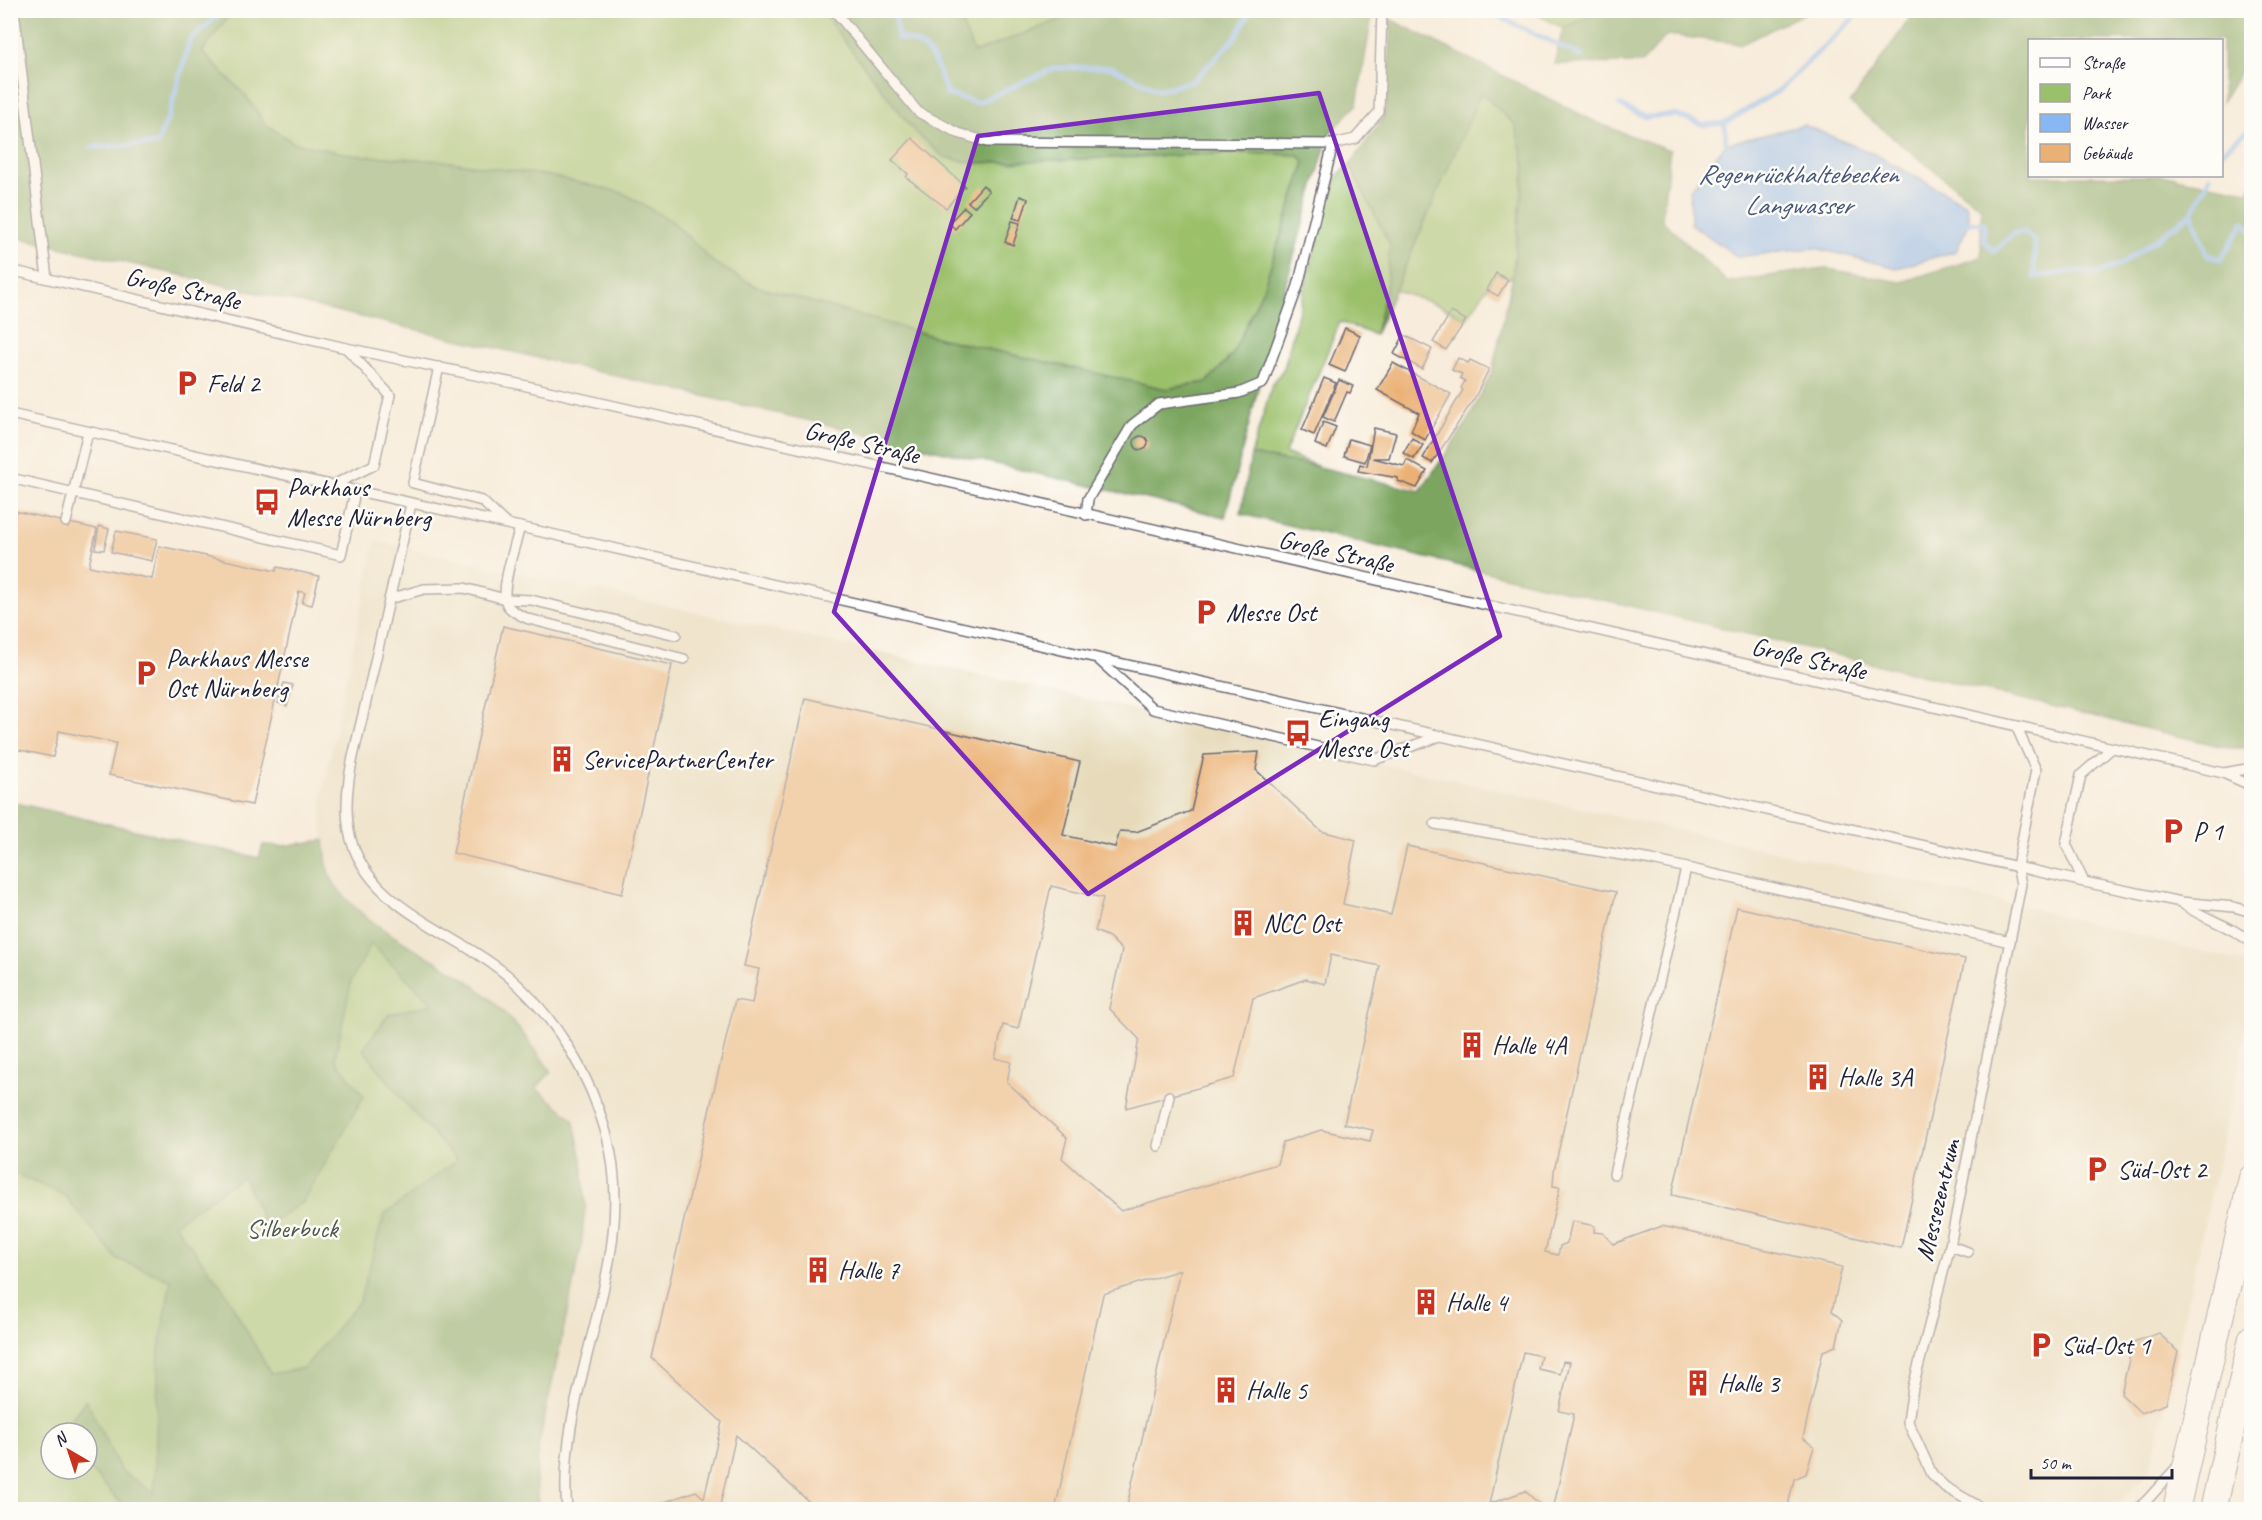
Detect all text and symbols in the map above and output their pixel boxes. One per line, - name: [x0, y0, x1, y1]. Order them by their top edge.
- legend: [2028, 39, 2223, 177]
- text: Straße: [2082, 52, 2126, 74]
- text: Park: [2082, 82, 2112, 104]
- text: Wasser: [2082, 112, 2129, 134]
- text: Gebäude: [2082, 142, 2133, 164]
- water label: Regenrückhaltebecken Langwasser: [1698, 157, 1901, 222]
- street label: Große Straße: [122, 259, 246, 318]
- place label: Feld 2: [207, 367, 262, 400]
- parking icon: Feld 2: [172, 368, 202, 398]
- street label: Große Straße: [801, 413, 925, 472]
- place label: Parkhaus Messe Nürnberg: [287, 471, 432, 534]
- bus stop icon: Parkhaus Messe Nürnberg: [252, 487, 282, 517]
- street label: Große Straße: [1275, 522, 1399, 581]
- place label: Messe Ost: [1226, 596, 1318, 629]
- parking icon: Messe Ost: [1191, 597, 1221, 627]
- street label: Große Straße: [1748, 629, 1872, 688]
- place label: Parkhaus Messe Ost Nürnberg: [166, 642, 309, 705]
- parking icon: Parkhaus Messe Ost Nürnberg: [131, 658, 161, 688]
- place label: Eingang Messe Ost: [1318, 702, 1410, 765]
- bus stop icon: Eingang Messe Ost: [1283, 718, 1313, 748]
- place label: ServicePartnerCenter: [582, 743, 775, 776]
- building icon: ServicePartnerCenter: [547, 744, 577, 774]
- place label: P 1: [2193, 815, 2224, 848]
- parking icon: P 1: [2158, 816, 2188, 846]
- place label: NCC Ost: [1263, 907, 1343, 940]
- building icon: NCC Ost: [1228, 908, 1258, 938]
- place label: Halle 4A: [1492, 1029, 1568, 1062]
- building icon: Halle 4A: [1457, 1030, 1487, 1060]
- place label: Halle 3A: [1838, 1061, 1914, 1094]
- building icon: Halle 3A: [1803, 1062, 1833, 1092]
- street label: Messezentrum: [1907, 1134, 1968, 1264]
- place label: Süd-Ost 2: [2117, 1153, 2209, 1186]
- parking icon: Süd-Ost 2: [2082, 1154, 2112, 1184]
- park label: Silberbuck: [246, 1212, 340, 1245]
- place label: Halle 7: [838, 1254, 901, 1287]
- building icon: Halle 7: [803, 1255, 833, 1285]
- place label: Halle 4: [1446, 1286, 1510, 1319]
- building icon: Halle 4: [1411, 1287, 1441, 1317]
- place label: Süd-Ost 1: [2061, 1329, 2152, 1362]
- parking icon: Süd-Ost 1: [2026, 1330, 2056, 1360]
- place label: Halle 3: [1718, 1367, 1782, 1400]
- building icon: Halle 3: [1683, 1368, 1713, 1398]
- place label: Halle 5: [1246, 1374, 1309, 1407]
- building icon: Halle 5: [1211, 1375, 1241, 1405]
- north arrow: [39, 1421, 99, 1481]
- text: N: [50, 1427, 73, 1451]
- scale bar: [2031, 1442, 2172, 1480]
- text: 50 m: [2040, 1452, 2073, 1474]

